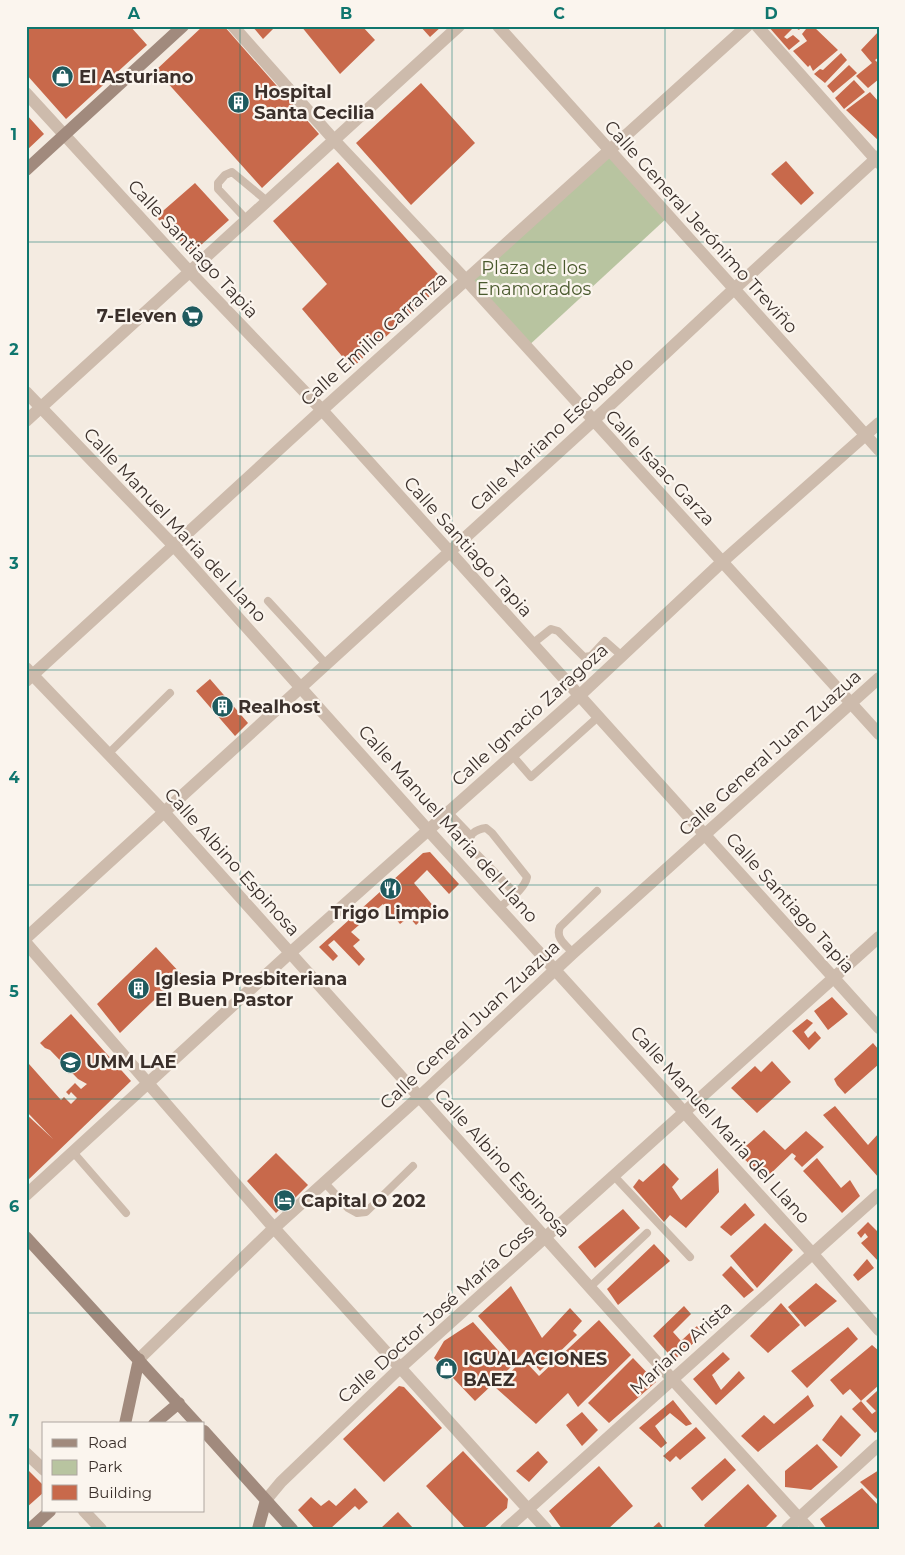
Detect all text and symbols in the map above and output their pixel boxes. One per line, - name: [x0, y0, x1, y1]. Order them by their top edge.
- text: A: [127, 4, 141, 23]
- text: B: [340, 4, 352, 23]
- text: C: [553, 4, 565, 23]
- text: D: [764, 4, 778, 23]
- shop icon: El Asturiano: [51, 65, 75, 89]
- place label: El Asturiano: [79, 66, 194, 88]
- place label: Hospital Santa Cecilia: [254, 81, 375, 124]
- building icon: Hospital Santa Cecilia: [226, 90, 250, 114]
- street label: Calle General Jerónimo Treviño: [599, 116, 803, 338]
- text: 1: [11, 125, 17, 144]
- street label: Calle Santiago Tapia: [123, 175, 263, 323]
- park label: Plaza de los Enamorados: [477, 257, 592, 300]
- street label: Calle Emilio Carranza: [296, 267, 452, 411]
- supermarket icon: 7-Eleven: [181, 304, 205, 328]
- place label: 7-Eleven: [97, 305, 177, 327]
- text: 2: [9, 340, 19, 359]
- street label: Calle Mariano Escobedo: [466, 352, 638, 516]
- street label: Calle Isaac Garza: [601, 405, 719, 531]
- street label: Calle Manuel Maria del Llano: [79, 423, 271, 627]
- street label: Calle Santiago Tapia: [399, 472, 537, 622]
- text: 3: [8, 554, 19, 573]
- street label: Calle Ignacio Zaragoza: [447, 639, 613, 791]
- street label: Calle General Juan Zuazua: [674, 665, 866, 841]
- building icon: Realhost: [210, 695, 234, 719]
- place label: Realhost: [238, 696, 321, 718]
- street label: Calle Manuel Maria del Llano: [353, 721, 543, 927]
- text: 4: [8, 768, 20, 787]
- street label: Calle Albino Espinosa: [160, 783, 304, 941]
- street label: Calle Santiago Tapia: [721, 828, 859, 978]
- restaurant icon: Trigo Limpio: [378, 876, 402, 900]
- place label: Trigo Limpio: [331, 902, 449, 924]
- street label: Calle General Juan Zuazua: [376, 936, 564, 1114]
- place label: Iglesia Presbiteriana El Buen Pastor: [155, 968, 347, 1011]
- building icon: Iglesia Presbiteriana El Buen Pastor: [127, 977, 151, 1001]
- text: 5: [9, 982, 19, 1001]
- street label: Calle Manuel Maria del Llano: [625, 1022, 815, 1228]
- school or university icon: UMM LAE: [58, 1050, 82, 1074]
- place label: UMM LAE: [86, 1051, 176, 1073]
- street label: Calle Albino Espinosa: [430, 1084, 574, 1242]
- hotel icon: Capital O 202: [273, 1189, 297, 1213]
- place label: Capital O 202: [301, 1190, 426, 1212]
- text: 6: [9, 1197, 19, 1216]
- street label: Calle Doctor José María Coss: [333, 1220, 539, 1408]
- street label: Mariano Arista: [625, 1296, 737, 1400]
- place label: IGUALACIONES BAEZ: [463, 1348, 607, 1391]
- shop icon: IGUALACIONES BAEZ: [435, 1357, 459, 1381]
- text: 7: [9, 1411, 19, 1430]
- legend: [42, 1422, 205, 1512]
- text: Road: [88, 1433, 127, 1452]
- text: Park: [88, 1457, 122, 1476]
- text: Building: [88, 1483, 152, 1502]

